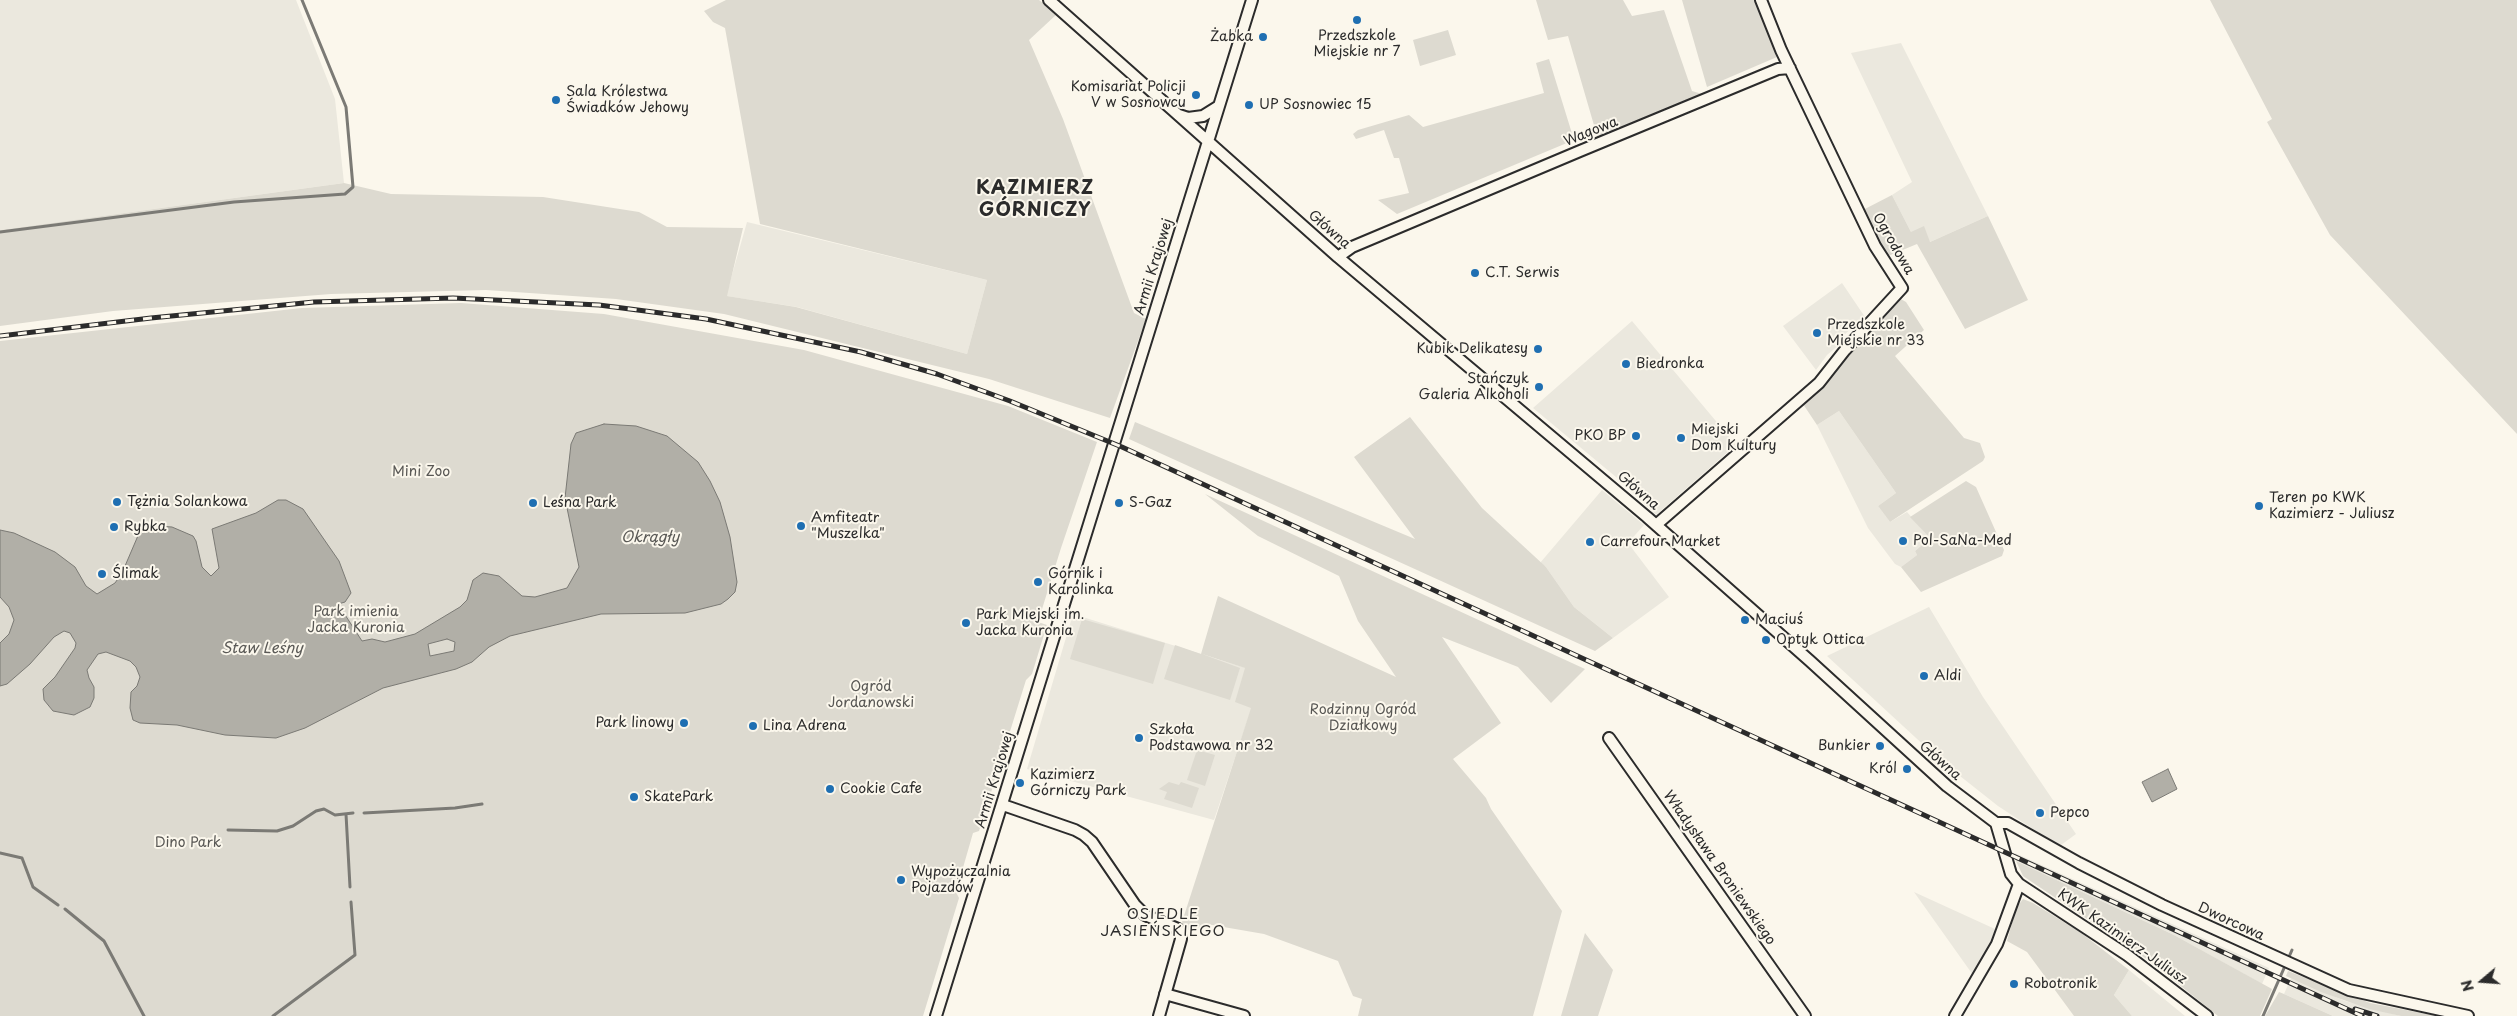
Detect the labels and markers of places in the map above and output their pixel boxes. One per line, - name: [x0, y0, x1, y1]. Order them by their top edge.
- marker: Przedszkole Miejskie nr 7: [1351, 14, 1363, 26]
- place label: Przedszkole Miejskie nr 7: [1313, 28, 1401, 60]
- place label: Żabka: [1210, 29, 1253, 45]
- marker: Żabka: [1257, 31, 1269, 43]
- place label: Komisariat Policji V w Sosnowcu: [1071, 79, 1186, 111]
- place label: Sala Królestwa Świadków Jehowy: [566, 84, 689, 116]
- marker: Komisariat Policji V w Sosnowcu: [1190, 89, 1202, 101]
- marker: Sala Królestwa Świadków Jehowy: [550, 94, 562, 106]
- place label: UP Sosnowiec 15: [1259, 97, 1371, 113]
- marker: UP Sosnowiec 15: [1243, 99, 1255, 111]
- place label: C.T. Serwis: [1485, 265, 1559, 281]
- marker: C.T. Serwis: [1469, 267, 1481, 279]
- place label: Przedszkole Miejskie nr 33: [1827, 317, 1925, 350]
- marker: Przedszkole Miejskie nr 33: [1811, 327, 1823, 339]
- place label: Kubik Delikatesy: [1416, 341, 1528, 357]
- marker: Kubik Delikatesy: [1532, 343, 1544, 355]
- place label: Biedronka: [1636, 356, 1704, 372]
- marker: Biedronka: [1620, 358, 1632, 370]
- place label: Stańczyk Galeria Alkoholi: [1419, 371, 1529, 404]
- marker: Stańczyk Galeria Alkoholi: [1533, 381, 1545, 393]
- place label: Miejski Dom Kultury: [1691, 422, 1777, 454]
- place label: PKO BP: [1575, 428, 1626, 444]
- marker: PKO BP: [1630, 430, 1642, 442]
- marker: Miejski Dom Kultury: [1675, 432, 1687, 444]
- place label: Teren po KWK Kazimierz - Juliusz: [2269, 490, 2394, 522]
- place label: Tężnia Solankowa: [127, 494, 247, 510]
- place label: Leśna Park: [543, 495, 617, 511]
- place label: S-Gaz: [1129, 495, 1172, 511]
- marker: Tężnia Solankowa: [111, 496, 123, 508]
- marker: Leśna Park: [527, 497, 539, 509]
- marker: S-Gaz: [1113, 497, 1125, 509]
- marker: Teren po KWK Kazimierz - Juliusz: [2253, 500, 2265, 512]
- place label: Amfiteatr "Muszelka": [811, 510, 885, 542]
- place label: Rybka: [124, 519, 167, 535]
- marker: Amfiteatr "Muszelka": [795, 520, 807, 532]
- marker: Rybka: [108, 521, 120, 533]
- place label: Pol-SaNa-Med: [1913, 533, 2012, 549]
- place label: Carrefour Market: [1600, 534, 1720, 550]
- marker: Pol-SaNa-Med: [1897, 535, 1909, 547]
- marker: Carrefour Market: [1584, 536, 1596, 548]
- place label: Ślimak: [112, 566, 159, 582]
- place label: Górnik i Karolinka: [1048, 566, 1113, 598]
- marker: Ślimak: [96, 568, 108, 580]
- marker: Górnik i Karolinka: [1032, 576, 1044, 588]
- place label: Park Miejski im. Jacka Kuronia: [976, 607, 1084, 640]
- place label: Maciuś: [1755, 612, 1803, 628]
- marker: Maciuś: [1739, 614, 1751, 626]
- marker: Park Miejski im. Jacka Kuronia: [960, 617, 972, 629]
- place label: Optyk Ottica: [1776, 632, 1864, 648]
- marker: Optyk Ottica: [1760, 634, 1772, 646]
- place label: Aldi: [1934, 668, 1961, 684]
- marker: Aldi: [1918, 670, 1930, 682]
- place label: Park linowy: [595, 715, 674, 731]
- marker: Park linowy: [678, 717, 690, 729]
- place label: Lina Adrena: [763, 718, 846, 734]
- marker: Lina Adrena: [747, 720, 759, 732]
- place label: Szkoła Podstawowa nr 32: [1149, 722, 1274, 754]
- marker: Szkoła Podstawowa nr 32: [1133, 732, 1145, 744]
- place label: Bunkier: [1818, 738, 1870, 754]
- marker: Bunkier: [1874, 740, 1886, 752]
- place label: Król: [1869, 761, 1897, 777]
- marker: Król: [1901, 763, 1913, 775]
- place label: Kazimierz Górniczy Park: [1030, 767, 1126, 800]
- marker: Kazimierz Górniczy Park: [1014, 777, 1026, 789]
- place label: Cookie Cafe: [840, 781, 922, 797]
- marker: Cookie Cafe: [824, 783, 836, 795]
- place label: SkatePark: [644, 789, 713, 805]
- marker: SkatePark: [628, 791, 640, 803]
- place label: Pepco: [2050, 805, 2090, 821]
- marker: Pepco: [2034, 807, 2046, 819]
- place label: Wypożyczalnia Pojazdów: [911, 864, 1011, 896]
- marker: Wypożyczalnia Pojazdów: [895, 874, 907, 886]
- place label: Robotronik: [2024, 976, 2097, 992]
- marker: Robotronik: [2008, 978, 2020, 990]

